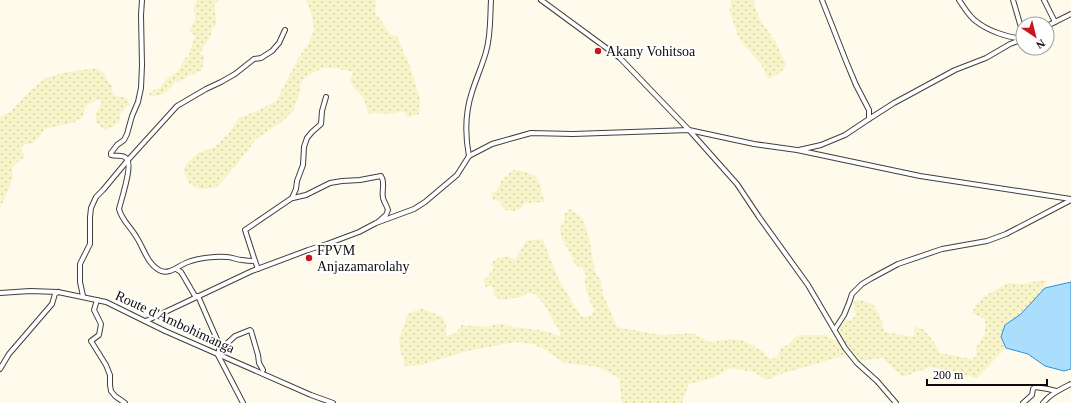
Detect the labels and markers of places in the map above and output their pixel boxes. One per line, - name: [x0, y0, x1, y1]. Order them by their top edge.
- place label: Akany Vohitsoa: [606, 44, 696, 59]
- marker: Akany Vohitsoa: [593, 46, 603, 56]
- place label: FPVM Anjazamarolahy: [317, 243, 410, 274]
- marker: FPVM Anjazamarolahy: [304, 253, 314, 263]

